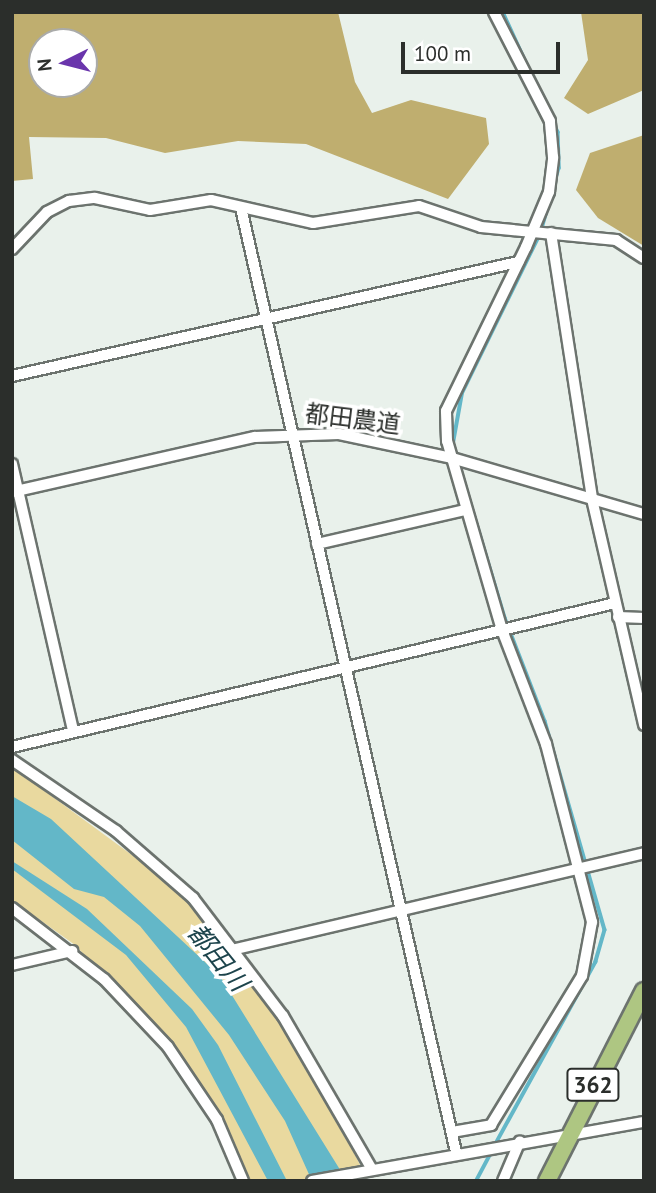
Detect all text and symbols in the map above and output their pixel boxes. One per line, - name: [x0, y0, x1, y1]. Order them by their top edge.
- north arrow: [28, 28, 98, 98]
- scale bar: [404, 28, 563, 72]
- text: 100 m: [414, 40, 471, 67]
- text: N: [32, 58, 57, 72]
- street label: 都田農道: [304, 399, 402, 439]
- water label: 都田川: [181, 917, 255, 997]
- road number: 362: [565, 1066, 621, 1104]

